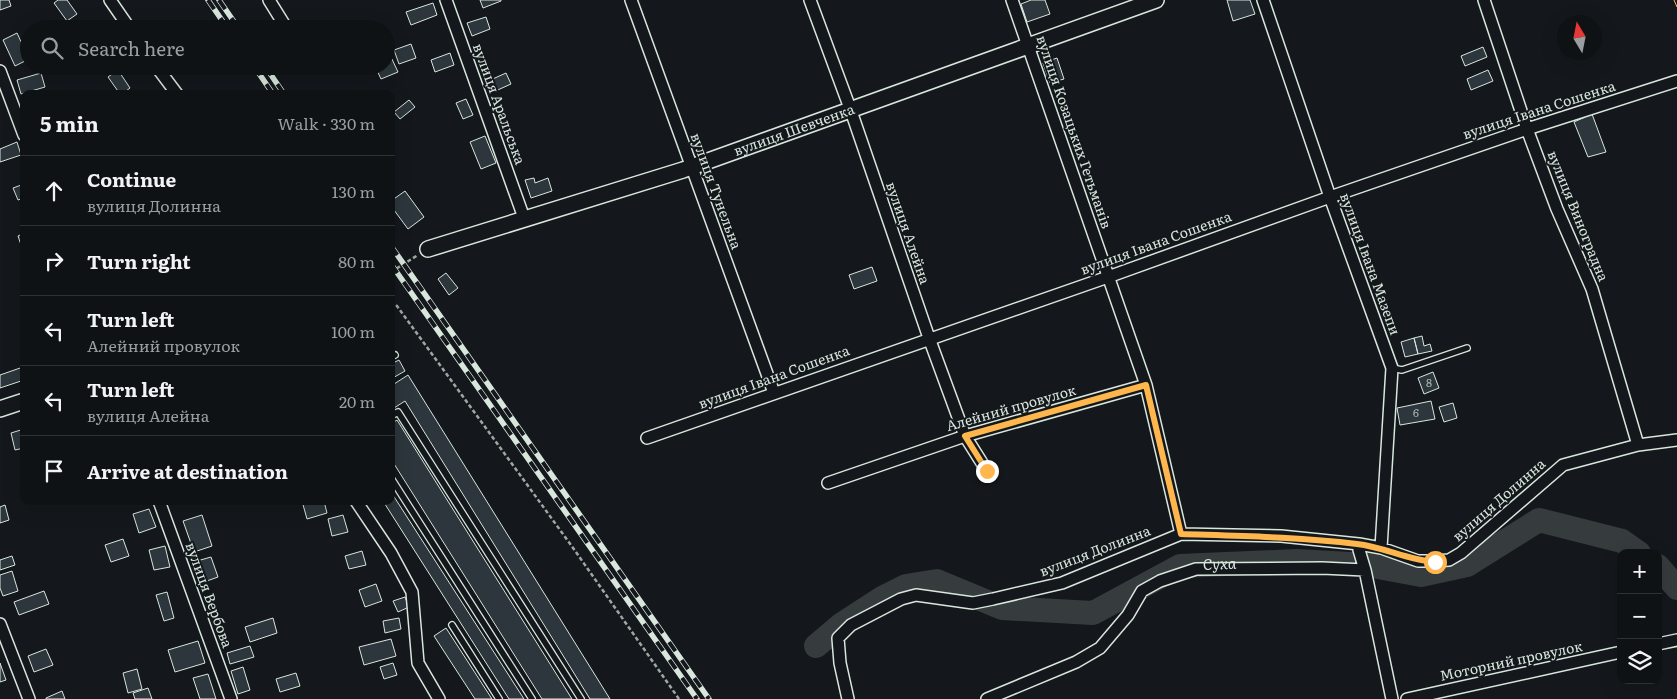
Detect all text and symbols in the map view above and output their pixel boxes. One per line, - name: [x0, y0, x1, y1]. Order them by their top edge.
- north arrow: [1557, 15, 1602, 60]
- search box: [20, 20, 395, 75]
- street label: вулиця Козацьких Гетьманів: [1032, 32, 1118, 231]
- icon: search: [38, 34, 66, 62]
- text: Search here: [78, 34, 185, 62]
- street label: вулиця Аральська: [469, 40, 531, 167]
- street label: вулиця Івана Сошенка: [1460, 75, 1618, 143]
- street label: вулиця Шевченка: [731, 98, 857, 160]
- text: 5 min: [40, 107, 99, 138]
- text: Walk · 330 m: [277, 111, 375, 135]
- street label: вулиця Тунельна: [687, 130, 747, 252]
- street label: вулиця Виноградна: [1544, 147, 1615, 285]
- text: Continue: [87, 165, 176, 193]
- icon: ahead: [40, 177, 68, 205]
- text: 130 m: [332, 179, 375, 203]
- street label: вулиця Алейна: [882, 179, 936, 287]
- street label: вулиця Івана Мазепи: [1336, 190, 1406, 338]
- text: вулиця Долинна: [87, 193, 221, 217]
- street label: вулиця Івана Сошенка: [1077, 205, 1234, 279]
- icon: right: [40, 247, 68, 275]
- text: Turn right: [87, 247, 191, 275]
- text: 80 m: [338, 249, 375, 273]
- text: Turn left: [87, 305, 174, 333]
- icon: left: [40, 317, 68, 345]
- text: 100 m: [331, 319, 375, 343]
- text: Алейний провулок: [87, 333, 240, 357]
- street label: вулиця Івана Сошенка: [695, 339, 852, 413]
- house number: 8: [1426, 374, 1432, 390]
- text: Turn left: [87, 375, 174, 403]
- street label: Алейний провулок: [944, 379, 1079, 435]
- icon: left: [40, 387, 68, 415]
- text: 20 m: [339, 389, 375, 413]
- text: вулиця Алейна: [87, 403, 209, 427]
- house number: 6: [1413, 404, 1419, 420]
- street label: вулиця Долинна: [1448, 453, 1549, 545]
- icon: arrive: [40, 457, 68, 485]
- text: Arrive at destination: [87, 457, 288, 485]
- route end: [976, 460, 999, 483]
- street label: вулиця Долинна: [1036, 520, 1153, 580]
- street label: вулиця Вербова: [182, 539, 238, 651]
- map controls: [1617, 549, 1662, 684]
- button: +: [1617, 549, 1662, 594]
- water label: Суха: [1202, 551, 1237, 575]
- route start: [1424, 551, 1447, 574]
- button: −: [1617, 594, 1662, 639]
- street label: Моторний провулок: [1438, 635, 1585, 685]
- button: layers: [1617, 639, 1662, 684]

